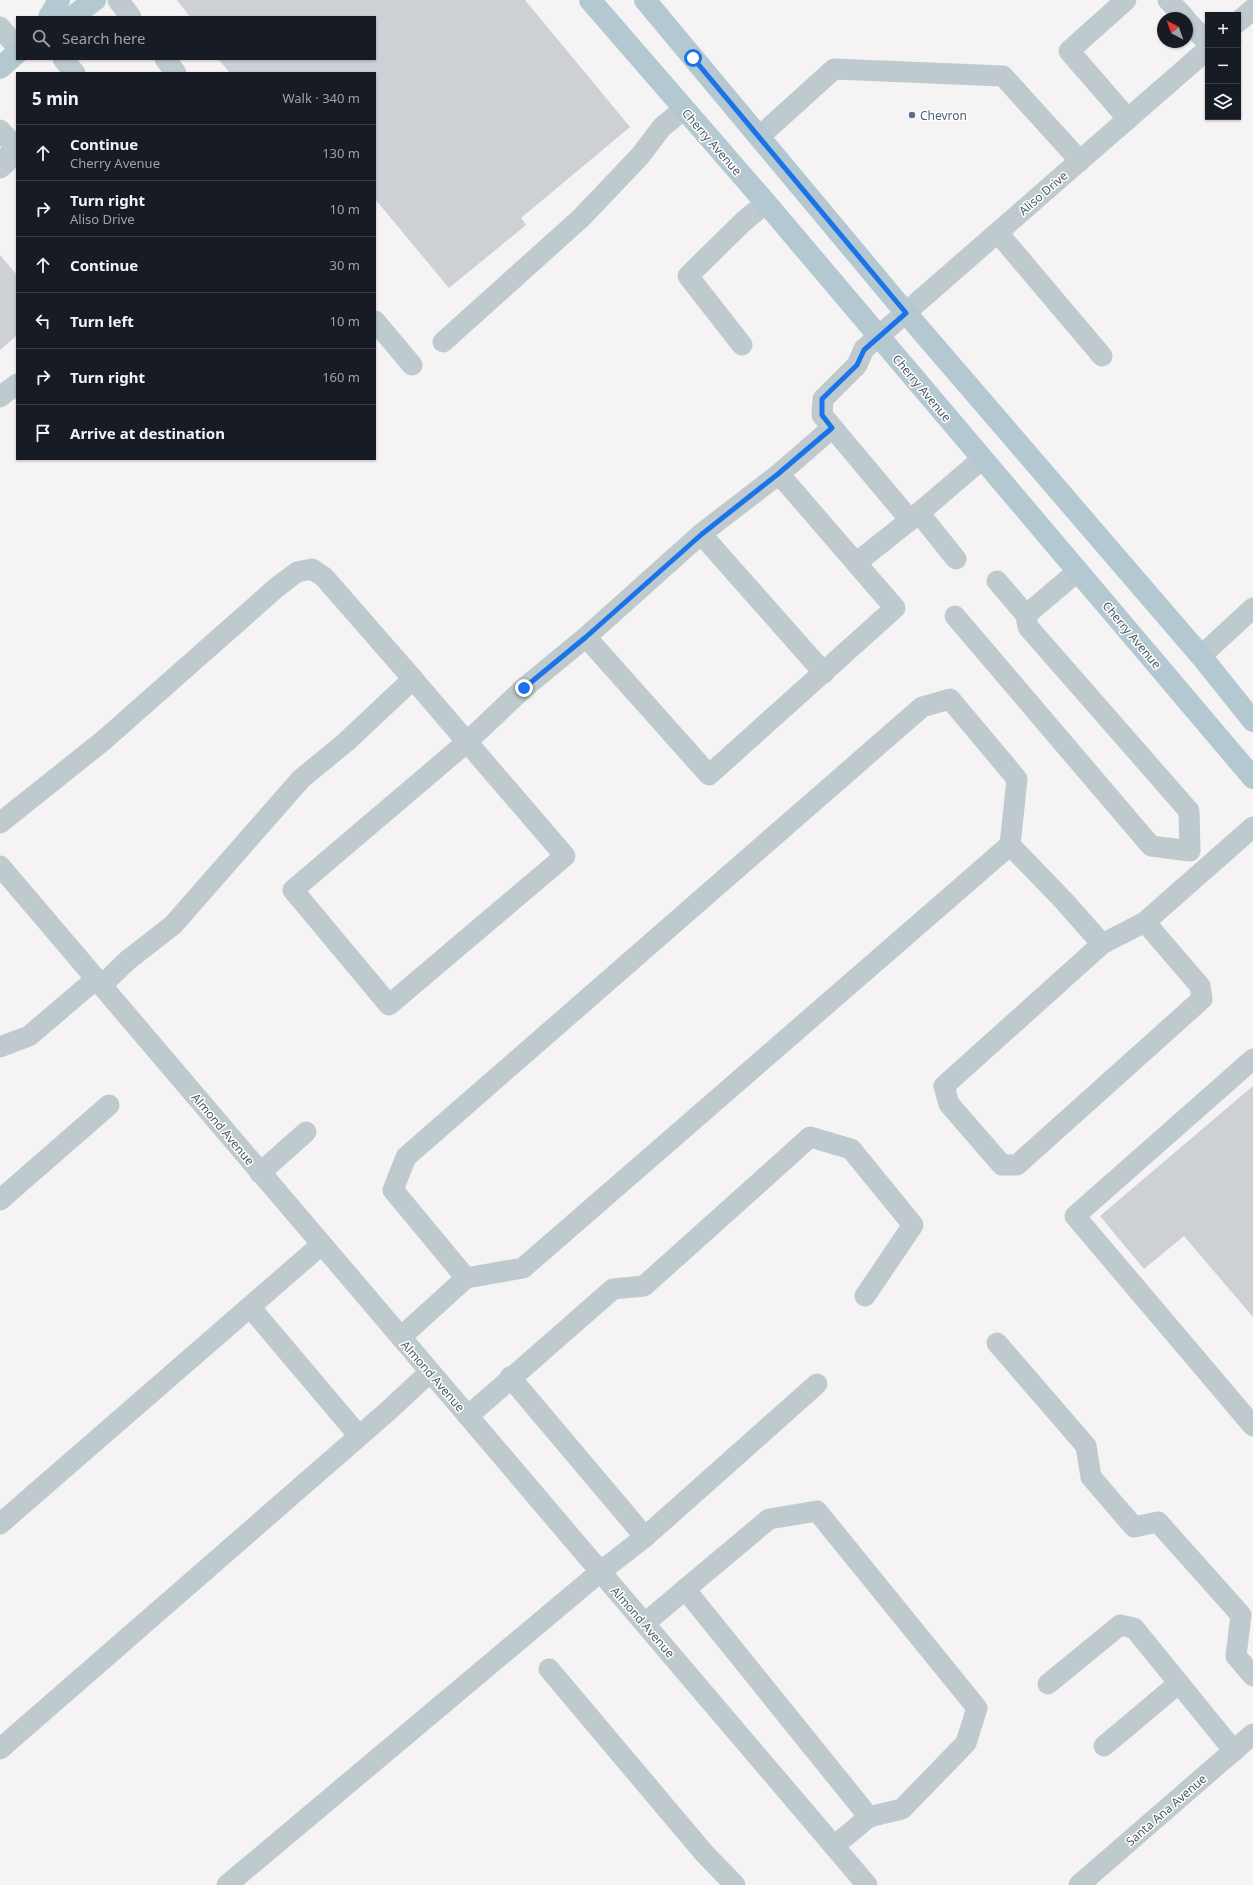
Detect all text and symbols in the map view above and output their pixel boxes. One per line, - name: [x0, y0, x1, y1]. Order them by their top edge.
- north arrow: [1157, 12, 1193, 48]
- map controls: [1205, 12, 1241, 120]
- button: +: [1205, 12, 1241, 48]
- search box: [16, 16, 376, 60]
- icon: search: [30, 27, 52, 49]
- text: Search here: [62, 28, 145, 48]
- button: −: [1205, 48, 1241, 84]
- route start: [684, 49, 702, 67]
- button: layers: [1205, 84, 1241, 120]
- text: 5 min: [32, 87, 79, 110]
- text: Walk · 340 m: [282, 89, 360, 107]
- street label: Cherry Avenue: [678, 105, 746, 179]
- place label: Chevron: [920, 107, 967, 124]
- marker: Chevron: [907, 110, 917, 120]
- text: Continue: [70, 134, 138, 154]
- icon: ahead: [32, 142, 54, 164]
- text: 130 m: [322, 144, 360, 162]
- text: Cherry Avenue: [70, 154, 160, 172]
- street label: Aliso Drive: [1015, 167, 1071, 219]
- text: Turn right: [70, 190, 145, 210]
- icon: right: [32, 198, 54, 220]
- text: 10 m: [330, 200, 360, 218]
- text: Aliso Drive: [70, 210, 135, 228]
- icon: ahead: [32, 254, 54, 276]
- text: Continue: [70, 255, 138, 275]
- text: 30 m: [330, 256, 360, 274]
- icon: left: [32, 310, 54, 332]
- text: Turn left: [70, 311, 134, 331]
- text: 10 m: [330, 312, 360, 330]
- street label: Cherry Avenue: [889, 351, 955, 425]
- icon: right: [32, 366, 54, 388]
- text: Turn right: [70, 367, 145, 387]
- text: 160 m: [322, 368, 360, 386]
- icon: arrive: [32, 422, 54, 444]
- text: Arrive at destination: [70, 423, 225, 443]
- street label: Cherry Avenue: [1099, 598, 1165, 672]
- route end: [515, 679, 533, 697]
- street label: Almond Avenue: [188, 1089, 258, 1169]
- street label: Almond Avenue: [397, 1337, 469, 1415]
- street label: Almond Avenue: [607, 1583, 679, 1661]
- street label: Santa Ana Avenue: [1122, 1770, 1210, 1850]

